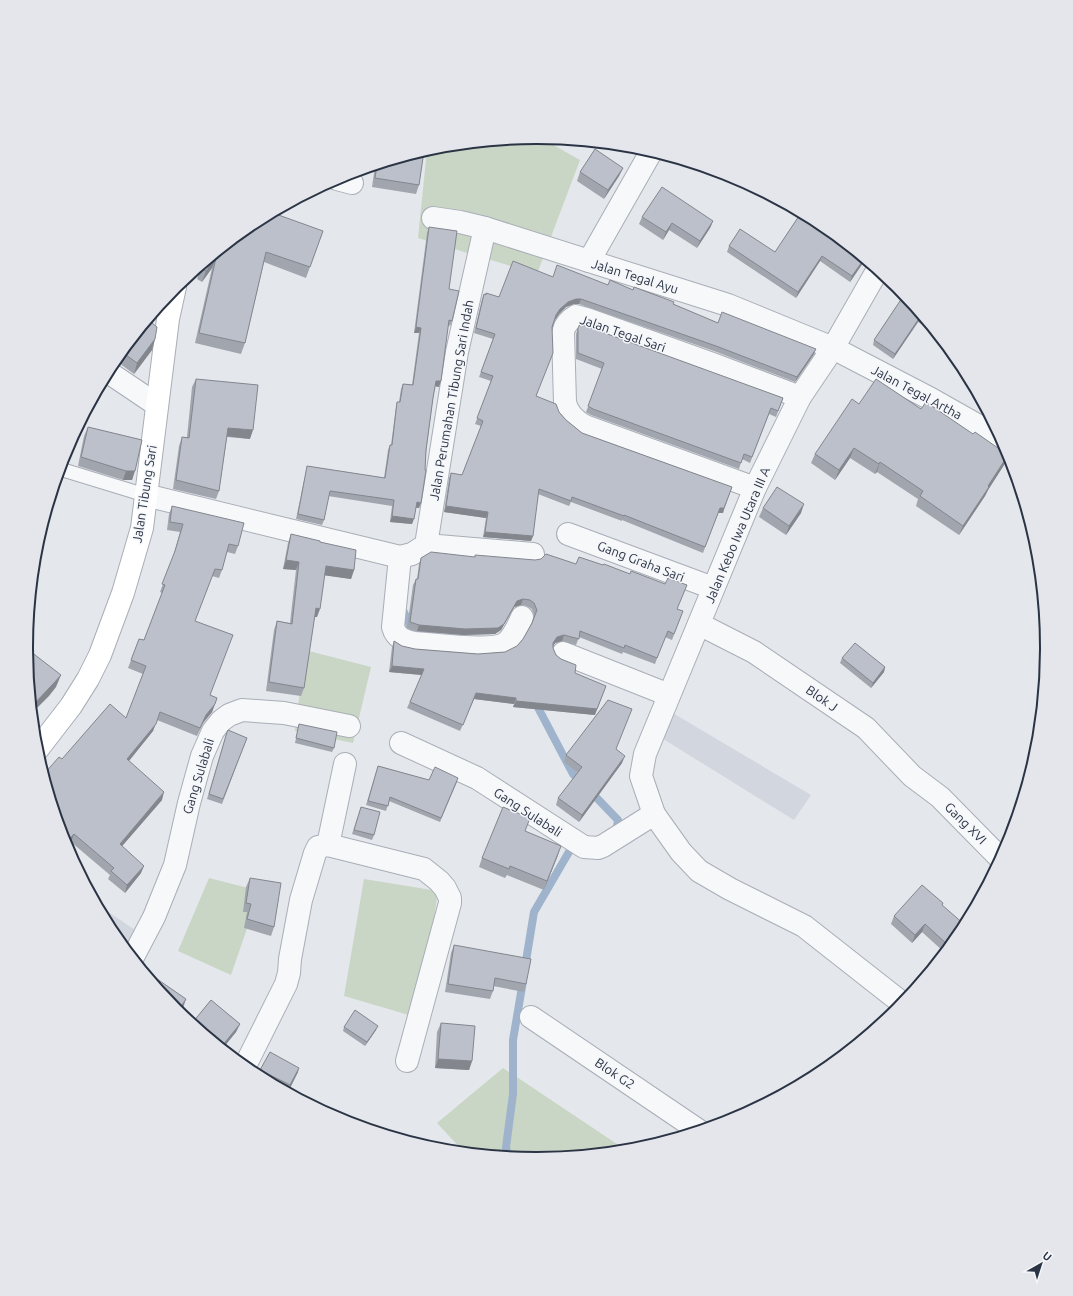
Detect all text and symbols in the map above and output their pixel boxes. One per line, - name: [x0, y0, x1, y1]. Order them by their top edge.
- street label: Jalan Tegal Ayu: [590, 256, 680, 296]
- street label: Jalan Perumahan Tibung Sari Indah: [426, 299, 476, 501]
- street label: Jalan Tegal Sari: [578, 312, 668, 354]
- street label: Jalan Tegal Artha: [869, 362, 965, 422]
- street label: Jalan Tibung Sari: [129, 444, 159, 544]
- street label: Jalan Kebo Iwa Utara III A: [702, 464, 772, 605]
- street label: Gang Graha Sari: [596, 538, 686, 584]
- street label: Blok J: [804, 682, 840, 714]
- street label: Gang Sulabali: [180, 736, 216, 816]
- street label: Gang Sulabali: [491, 785, 565, 839]
- street label: Gang XVI: [942, 799, 990, 847]
- street label: Blok G2: [593, 1055, 637, 1091]
- north arrow: [1021, 1244, 1061, 1284]
- text: U: [1041, 1249, 1054, 1263]

